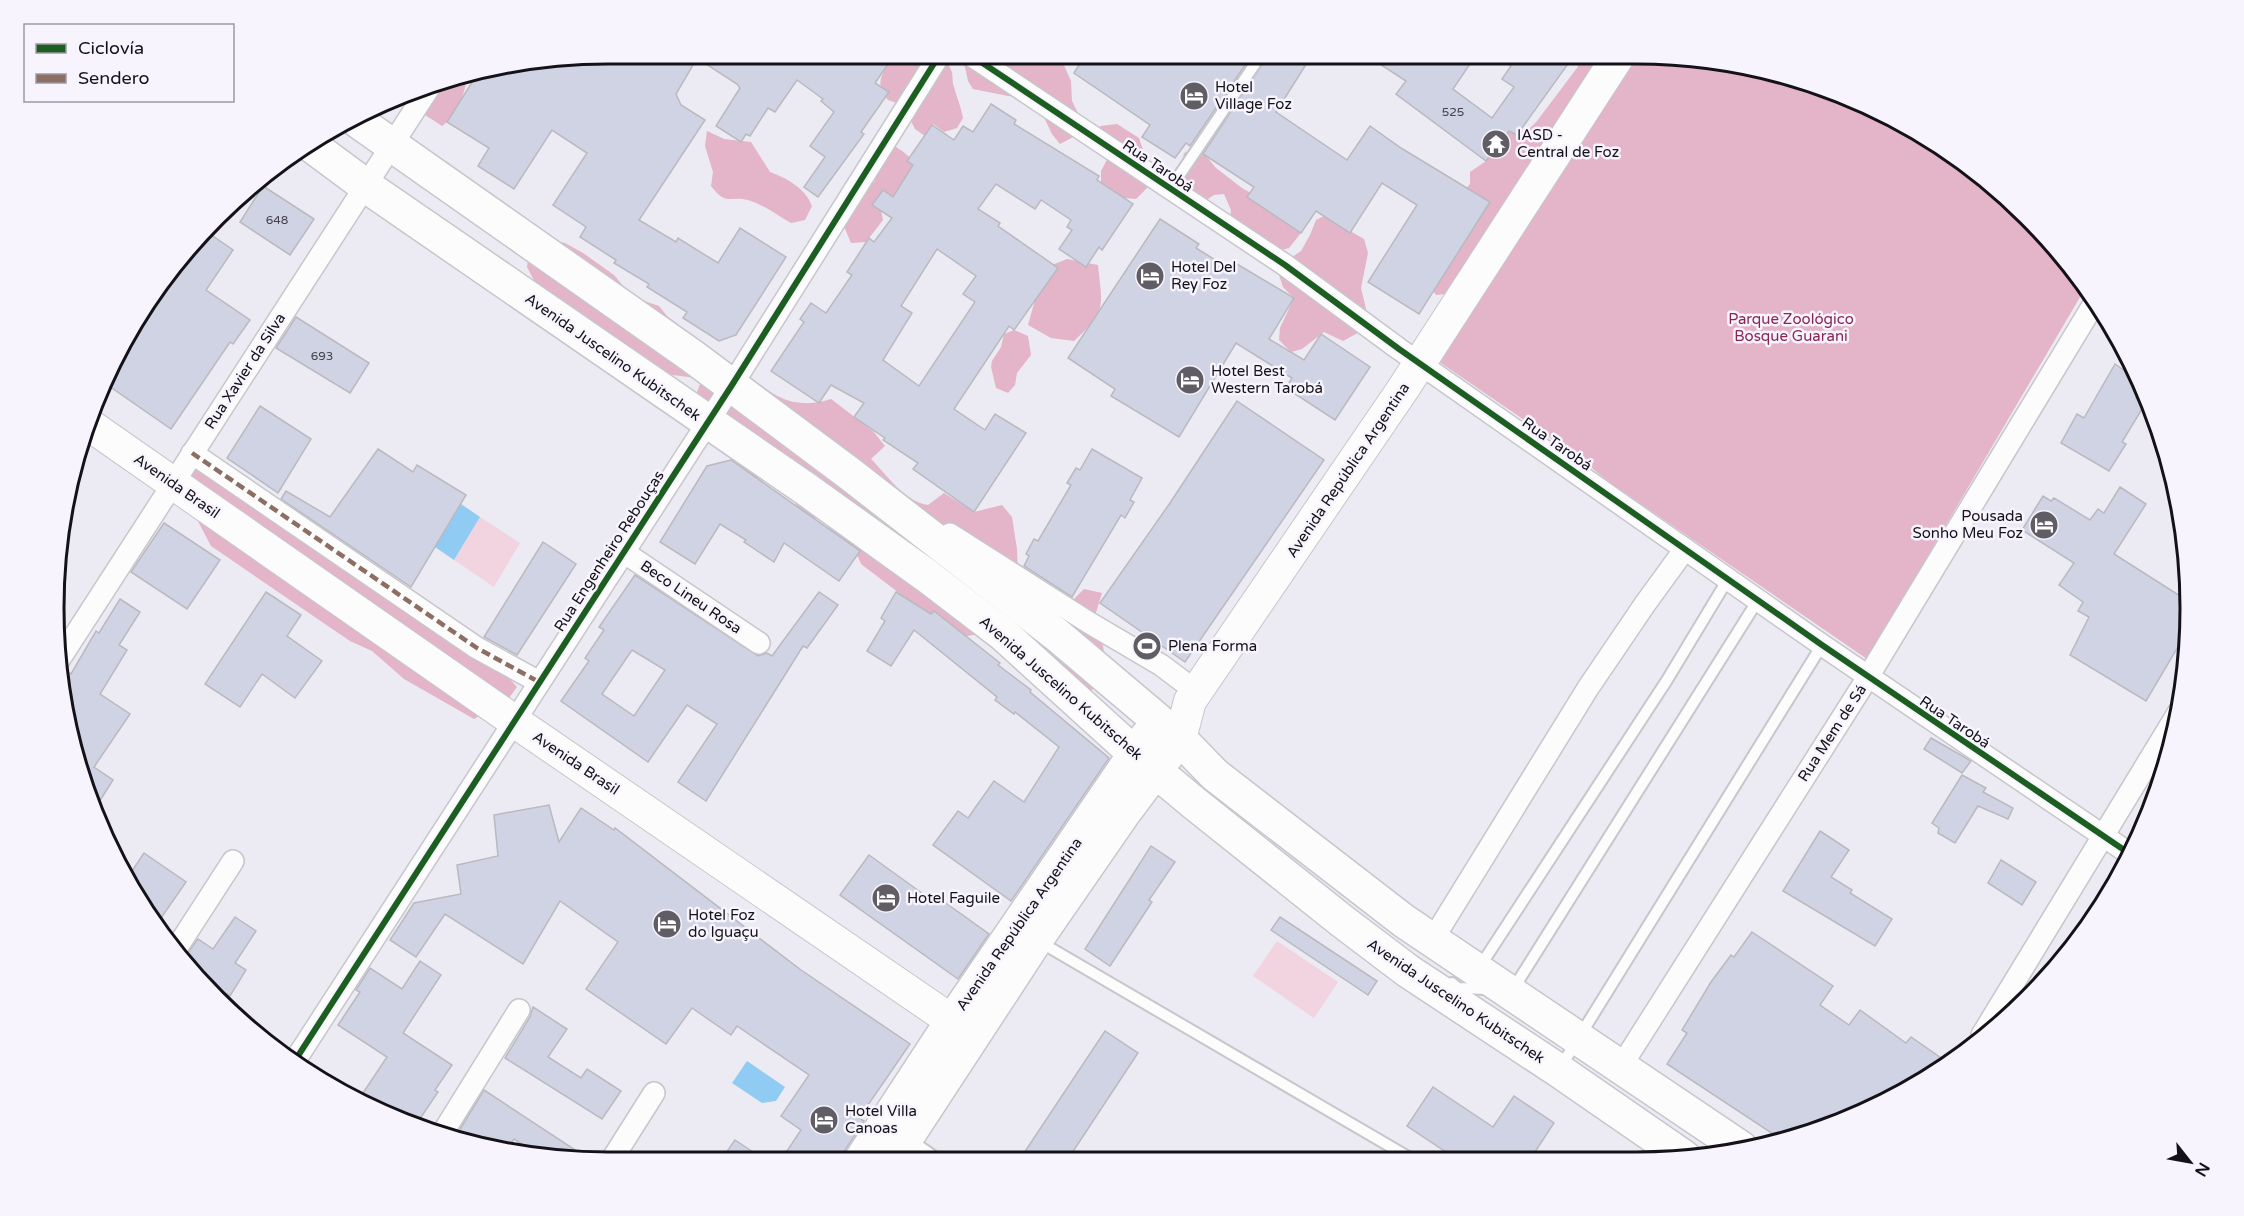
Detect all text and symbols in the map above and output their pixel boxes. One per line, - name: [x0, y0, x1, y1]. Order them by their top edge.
- legend: [24, 24, 234, 102]
- text: Ciclovía: [78, 37, 144, 59]
- text: Sendero: [78, 67, 149, 89]
- place label: Hotel Village Foz: [1215, 78, 1292, 113]
- hotel icon: Hotel Village Foz: [1178, 80, 1210, 112]
- house number: 525: [1442, 105, 1464, 119]
- place label: IASD - Central de Foz: [1517, 126, 1619, 161]
- temple icon: IASD - Central de Foz: [1480, 128, 1512, 160]
- street label: Rua Tarobá: [1119, 136, 1197, 196]
- house number: 648: [266, 213, 288, 227]
- place label: Hotel Del Rey Foz: [1171, 258, 1236, 293]
- hotel icon: Hotel Del Rey Foz: [1134, 260, 1166, 292]
- street label: Avenida Juscelino Kubitschek: [522, 289, 704, 425]
- street label: Rua Xavier da Silva: [201, 310, 289, 432]
- park label: Parque Zoológico Bosque Guarani: [1728, 310, 1854, 345]
- house number: 693: [311, 349, 333, 363]
- place label: Hotel Best Western Tarobá: [1211, 362, 1323, 397]
- hotel icon: Hotel Best Western Tarobá: [1174, 364, 1206, 396]
- street label: Avenida República Argentina: [1283, 379, 1413, 561]
- street label: Rua Tarobá: [1519, 413, 1595, 475]
- street label: Avenida Brasil: [131, 450, 223, 522]
- street label: Rua Engenheiro Rebouças: [550, 467, 668, 635]
- place label: Pousada Sonho Meu Foz: [1912, 507, 2023, 542]
- hotel icon: Pousada Sonho Meu Foz: [2028, 509, 2060, 541]
- street label: Beco Lineu Rosa: [637, 556, 745, 638]
- street label: Avenida Juscelino Kubitschek: [976, 612, 1146, 764]
- sports icon: Plena Forma: [1131, 630, 1163, 662]
- place label: Plena Forma: [1168, 637, 1257, 655]
- street label: Rua Mem de Sá: [1794, 681, 1870, 785]
- street label: Rua Tarobá: [1916, 692, 1994, 752]
- street label: Avenida Brasil: [529, 727, 623, 799]
- street label: Avenida República Argentina: [952, 834, 1086, 1014]
- hotel icon: Hotel Faguile: [870, 882, 902, 914]
- place label: Hotel Faguile: [907, 889, 1000, 907]
- place label: Hotel Foz do Iguaçu: [688, 906, 759, 941]
- hotel icon: Hotel Foz do Iguaçu: [651, 908, 683, 940]
- street label: Avenida Juscelino Kubitschek: [1364, 935, 1548, 1067]
- place label: Hotel Villa Canoas: [845, 1102, 917, 1137]
- hotel icon: Hotel Villa Canoas: [808, 1104, 840, 1136]
- north arrow: [2160, 1132, 2220, 1192]
- text: N: [2190, 1159, 2214, 1180]

